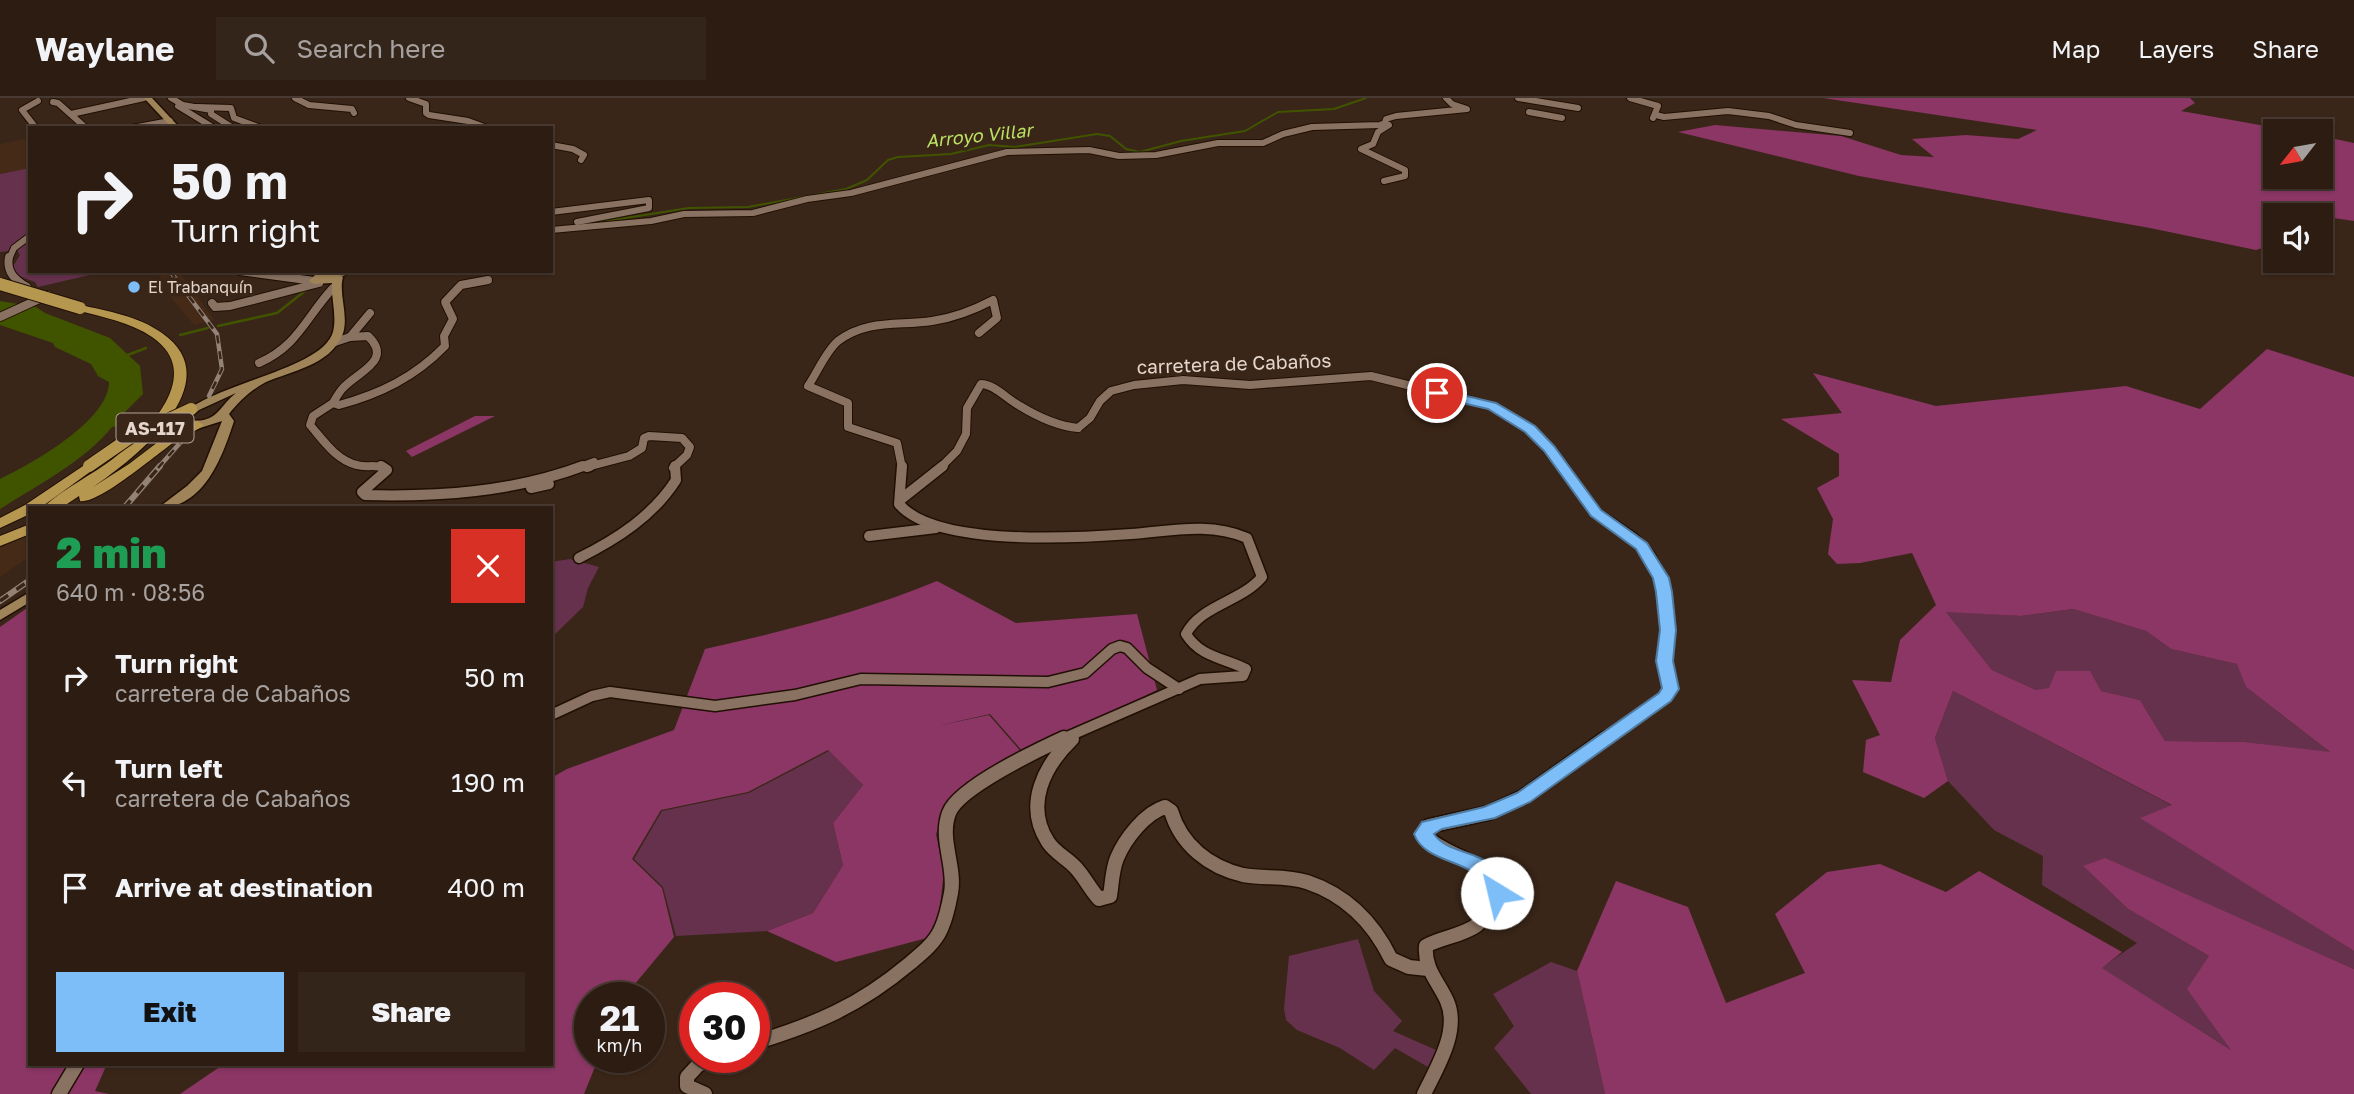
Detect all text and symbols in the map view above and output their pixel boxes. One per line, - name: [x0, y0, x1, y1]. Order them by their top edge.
- search box: [216, 17, 706, 80]
- text: Waylane: [35, 29, 174, 68]
- icon: search: [240, 29, 278, 67]
- text: Search here: [296, 33, 445, 64]
- text: Map: [2051, 34, 2100, 63]
- text: Layers: [2138, 34, 2214, 63]
- text: Share: [2252, 34, 2319, 63]
- water label: Arroyo Villar: [925, 118, 1036, 152]
- north arrow: [2263, 119, 2333, 189]
- map controls: [2263, 119, 2333, 273]
- text: 50 m: [171, 151, 288, 210]
- icon: right: [56, 154, 147, 245]
- button: sound: [2263, 203, 2333, 273]
- text: Turn right: [171, 211, 320, 249]
- place label: El Trabanquín: [148, 277, 253, 297]
- marker: El Trabanquín: [126, 279, 142, 295]
- street label: carretera de Cabaños: [1136, 348, 1332, 378]
- pin: [1407, 363, 1467, 423]
- icon: arrive: [1418, 374, 1456, 412]
- road number: AS-117: [116, 414, 194, 442]
- text: 2 min: [56, 527, 167, 577]
- button: close: [451, 529, 525, 603]
- text: 640 m · 08:56: [56, 578, 205, 606]
- text: Turn right: [115, 648, 238, 679]
- icon: right: [56, 659, 94, 697]
- text: 50 m: [464, 662, 525, 693]
- text: carretera de Cabaños: [115, 679, 351, 707]
- text: Turn left: [115, 753, 223, 784]
- icon: left: [56, 764, 94, 802]
- text: 190 m: [451, 767, 525, 798]
- text: carretera de Cabaños: [115, 784, 351, 812]
- position arrow: [1460, 856, 1534, 930]
- icon: arrive: [56, 869, 94, 907]
- text: Arrive at destination: [115, 872, 373, 903]
- text: 400 m: [447, 872, 525, 903]
- button: Exit: [56, 972, 284, 1052]
- button: Share: [298, 972, 525, 1052]
- speed limit sign: 30: [679, 982, 770, 1073]
- text: 21: [600, 997, 639, 1039]
- text: km/h: [597, 1034, 642, 1056]

